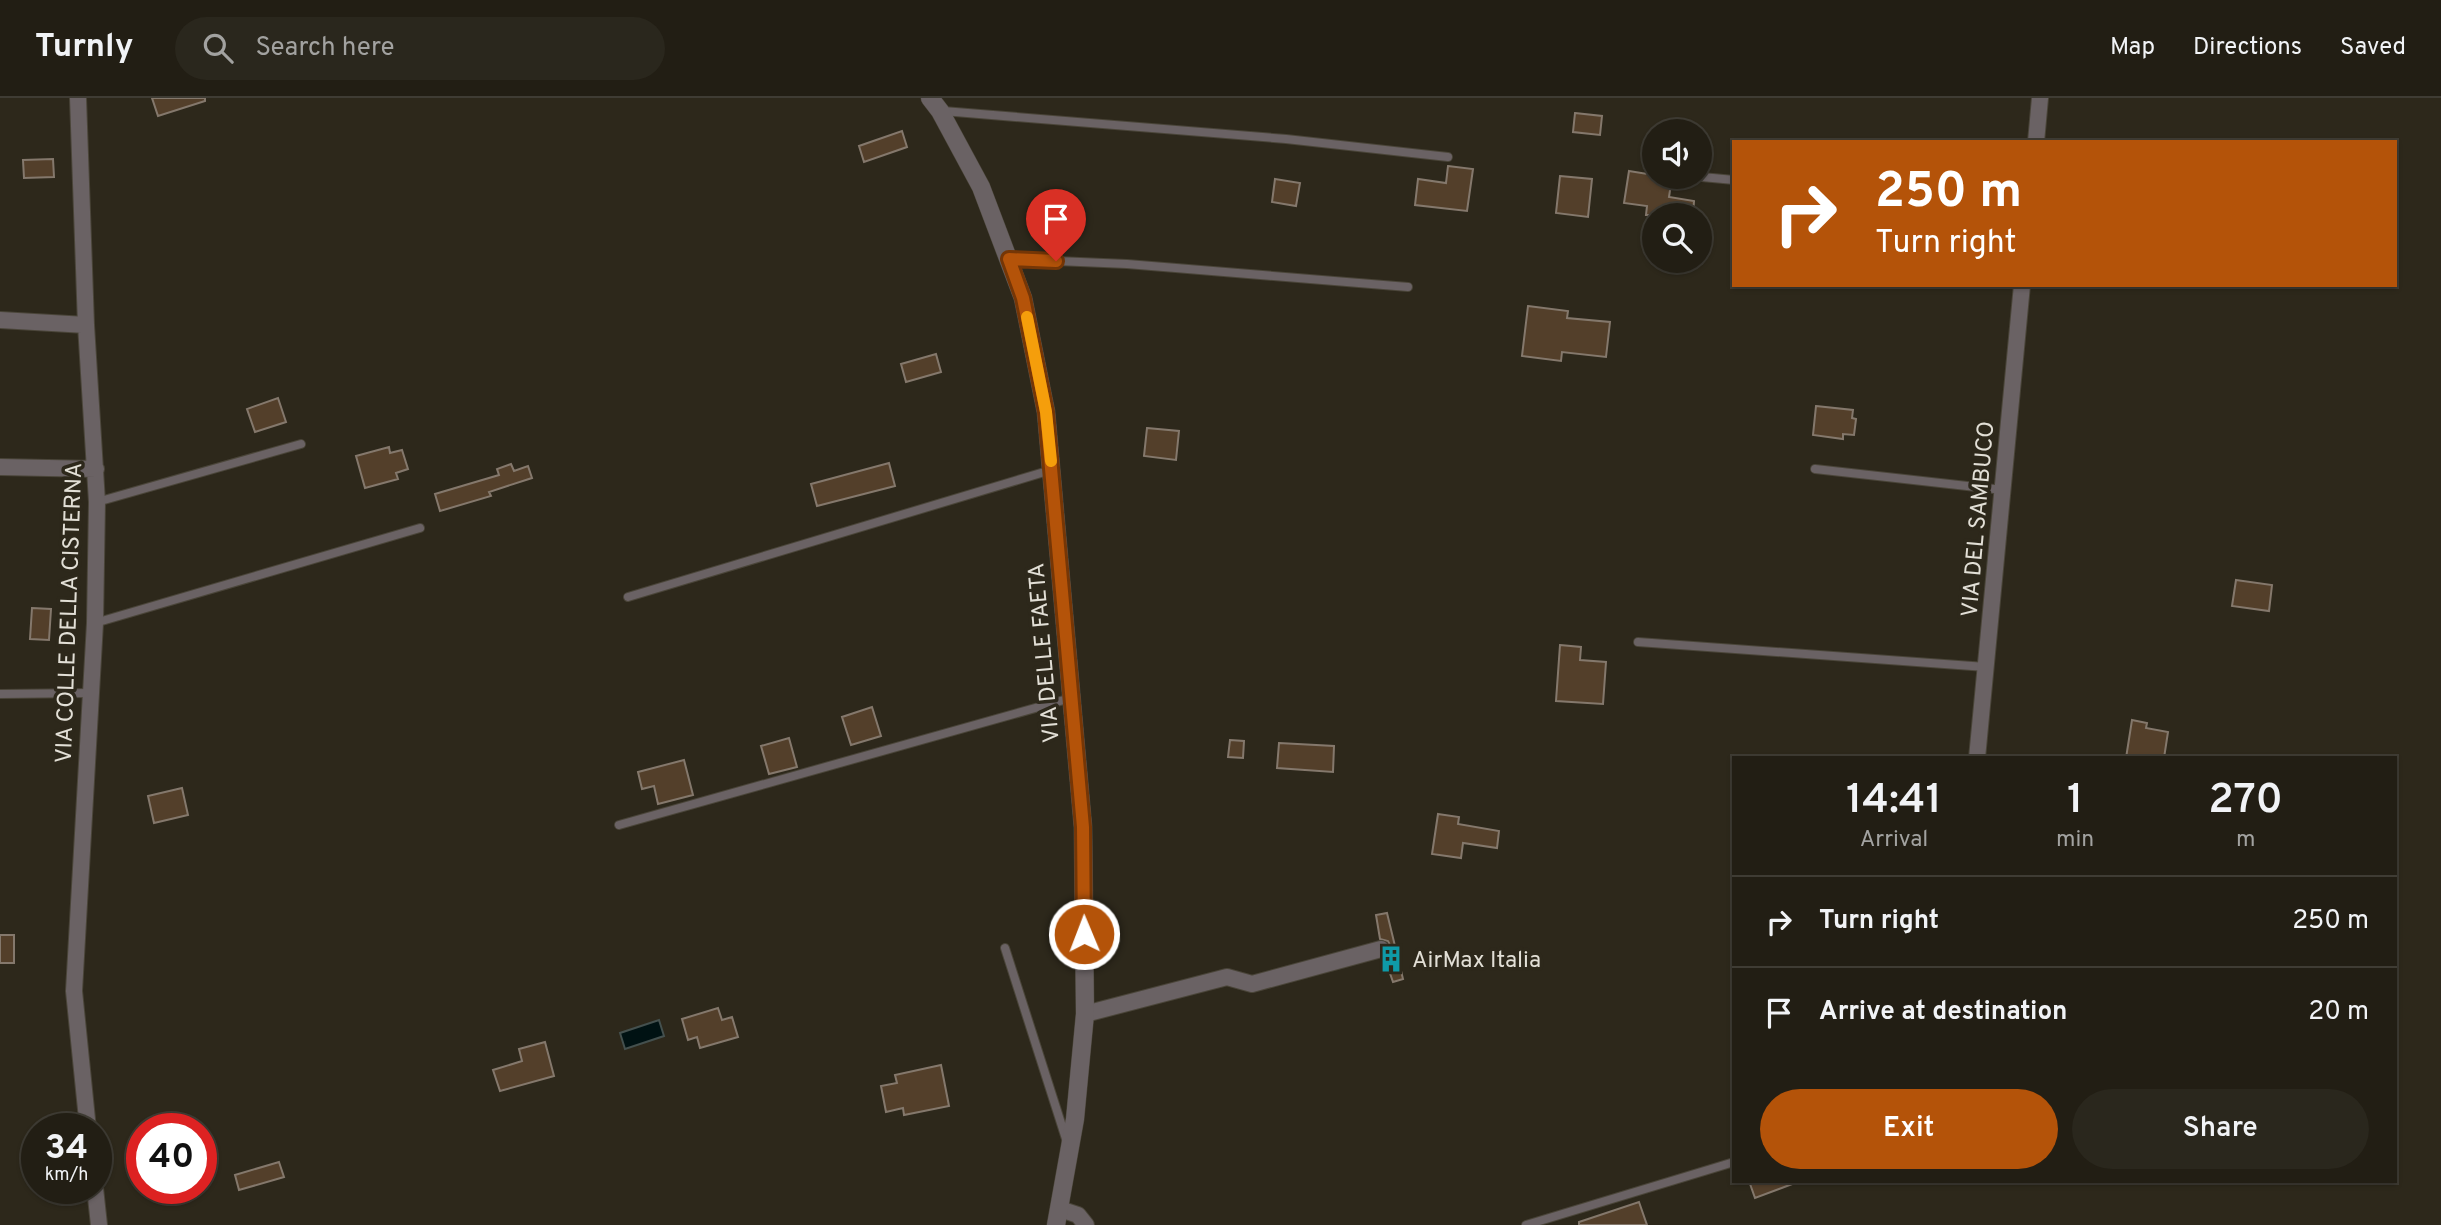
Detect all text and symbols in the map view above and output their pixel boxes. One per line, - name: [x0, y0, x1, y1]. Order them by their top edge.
- search box: [175, 17, 665, 80]
- text: Turnly: [35, 27, 133, 69]
- icon: search: [199, 29, 237, 67]
- text: Search here: [255, 32, 394, 65]
- text: Map: [2110, 33, 2155, 63]
- text: Directions: [2193, 33, 2302, 63]
- text: Saved: [2340, 33, 2406, 63]
- map controls: [1642, 119, 1712, 273]
- button: sound: [1642, 119, 1712, 189]
- text: 250 m: [1875, 163, 2022, 225]
- icon: right: [1760, 168, 1851, 259]
- pin: [1026, 189, 1086, 261]
- icon: arrive: [1037, 200, 1075, 238]
- button: search: [1642, 203, 1712, 273]
- text: Turn right: [1875, 224, 2017, 264]
- street label: VIA DEL SAMBUCO: [1956, 420, 2003, 618]
- street label: VIA COLLE DELLA CISTERNA: [51, 462, 90, 764]
- street label: VIA DELLE FAETA: [1023, 562, 1068, 744]
- text: 14:41: [1846, 775, 1942, 828]
- text: 1: [2067, 775, 2083, 828]
- text: 270: [2208, 775, 2283, 828]
- text: Arrival: [1860, 826, 1928, 855]
- text: min: [2056, 826, 2094, 855]
- text: m: [2236, 826, 2255, 855]
- position arrow: [1047, 897, 1121, 971]
- icon: right: [1760, 903, 1798, 941]
- text: Turn right: [1819, 905, 1939, 938]
- text: 250 m: [2292, 905, 2369, 938]
- building icon: AirMax Italia: [1376, 944, 1406, 974]
- place label: AirMax Italia: [1412, 947, 1541, 976]
- icon: arrive: [1760, 994, 1798, 1032]
- text: Arrive at destination: [1819, 996, 2067, 1029]
- text: 20 m: [2308, 996, 2369, 1029]
- button: Exit: [1760, 1089, 2058, 1169]
- button: Share: [2072, 1089, 2369, 1169]
- speed limit sign: 40: [126, 1113, 217, 1204]
- text: 34: [45, 1127, 88, 1171]
- text: km/h: [45, 1164, 88, 1187]

